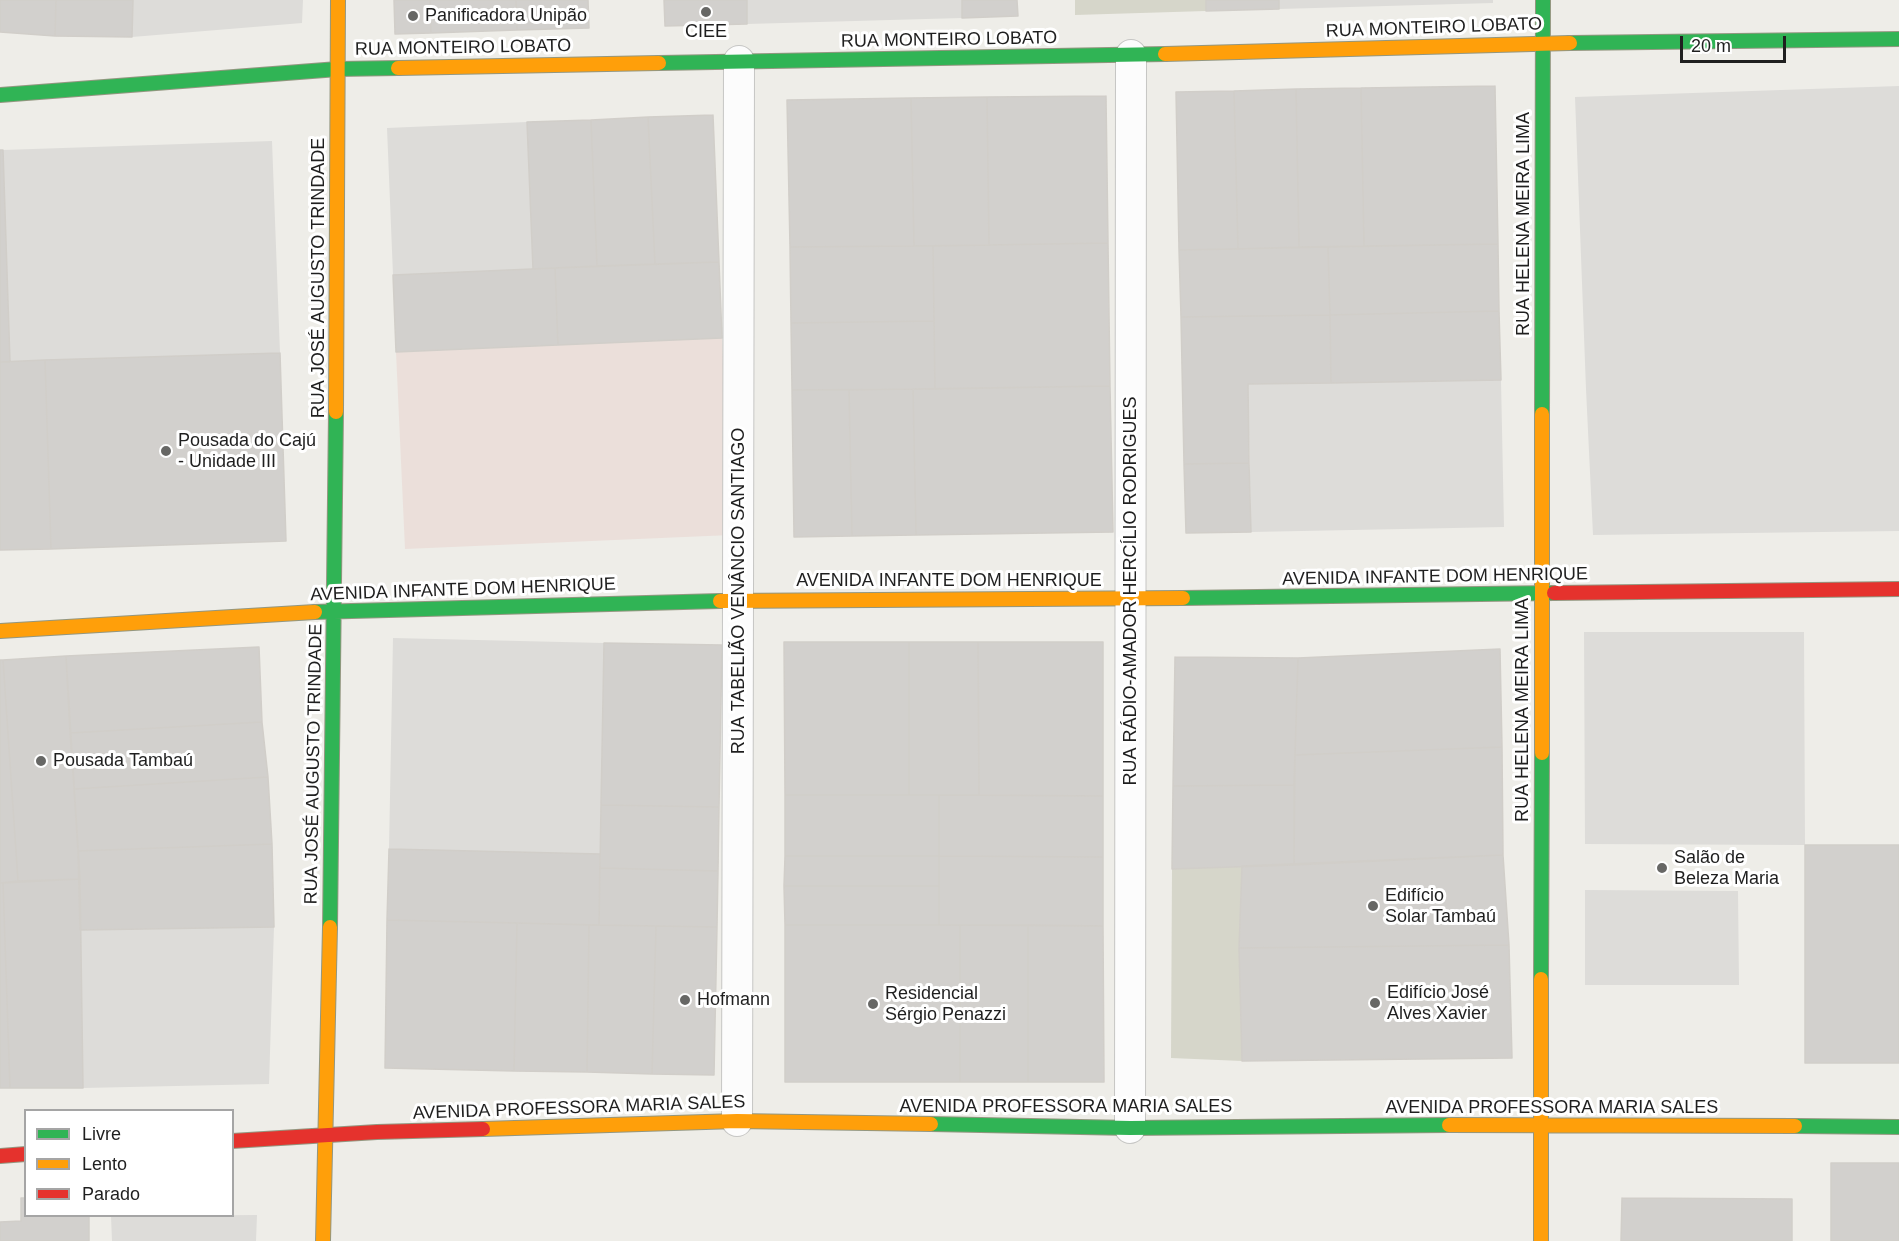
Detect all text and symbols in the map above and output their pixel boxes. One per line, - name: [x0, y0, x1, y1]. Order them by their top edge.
- place label: Panificadora Unipão: [425, 5, 587, 27]
- marker: CIEE: [699, 5, 713, 19]
- marker: Panificadora Unipão: [406, 9, 420, 23]
- street label: RUA MONTEIRO LOBATO: [1326, 13, 1542, 43]
- place label: CIEE: [685, 21, 727, 43]
- scale bar: [1683, 24, 1790, 62]
- street label: RUA MONTEIRO LOBATO: [841, 27, 1057, 53]
- street label: RUA MONTEIRO LOBATO: [355, 35, 571, 61]
- text: 20 m: [1691, 36, 1731, 56]
- street label: RUA HELENA MEIRA LIMA: [1513, 112, 1535, 336]
- street label: RUA JOSÉ AUGUSTO TRINDADE: [308, 138, 330, 418]
- street label: RUA RÁDIO-AMADOR HERCÍLIO RODRIGUES: [1120, 396, 1142, 786]
- street label: RUA TABELIÃO VENÂNCIO SANTIAGO: [728, 428, 750, 754]
- place label: Pousada do Cajú - Unidade III: [178, 430, 316, 472]
- marker: Pousada do Cajú - Unidade III: [159, 444, 173, 458]
- street label: AVENIDA INFANTE DOM HENRIQUE: [1282, 564, 1588, 590]
- street label: AVENIDA INFANTE DOM HENRIQUE: [796, 570, 1102, 592]
- street label: AVENIDA INFANTE DOM HENRIQUE: [310, 574, 616, 606]
- street label: RUA HELENA MEIRA LIMA: [1512, 598, 1534, 822]
- street label: RUA JOSÉ AUGUSTO TRINDADE: [301, 623, 327, 905]
- place label: Pousada Tambaú: [53, 750, 193, 772]
- marker: Pousada Tambaú: [34, 754, 48, 768]
- place label: Salão de Beleza Maria: [1674, 847, 1779, 890]
- marker: Salão de Beleza Maria: [1655, 861, 1669, 875]
- place label: Edifício Solar Tambaú: [1385, 885, 1496, 928]
- marker: Edifício Solar Tambaú: [1366, 899, 1380, 913]
- place label: Edifício José Alves Xavier: [1387, 982, 1489, 1024]
- place label: Residencial Sérgio Penazzi: [885, 983, 1006, 1026]
- place label: Hofmann: [697, 989, 770, 1011]
- marker: Hofmann: [678, 993, 692, 1007]
- marker: Edifício José Alves Xavier: [1368, 996, 1382, 1010]
- marker: Residencial Sérgio Penazzi: [866, 997, 880, 1011]
- street label: AVENIDA PROFESSORA MARIA SALES: [412, 1091, 746, 1125]
- street label: AVENIDA PROFESSORA MARIA SALES: [900, 1096, 1232, 1118]
- street label: AVENIDA PROFESSORA MARIA SALES: [1386, 1097, 1718, 1119]
- legend: [24, 1109, 234, 1217]
- text: Livre: [82, 1124, 121, 1144]
- text: Lento: [82, 1154, 127, 1174]
- text: Parado: [82, 1184, 140, 1204]

